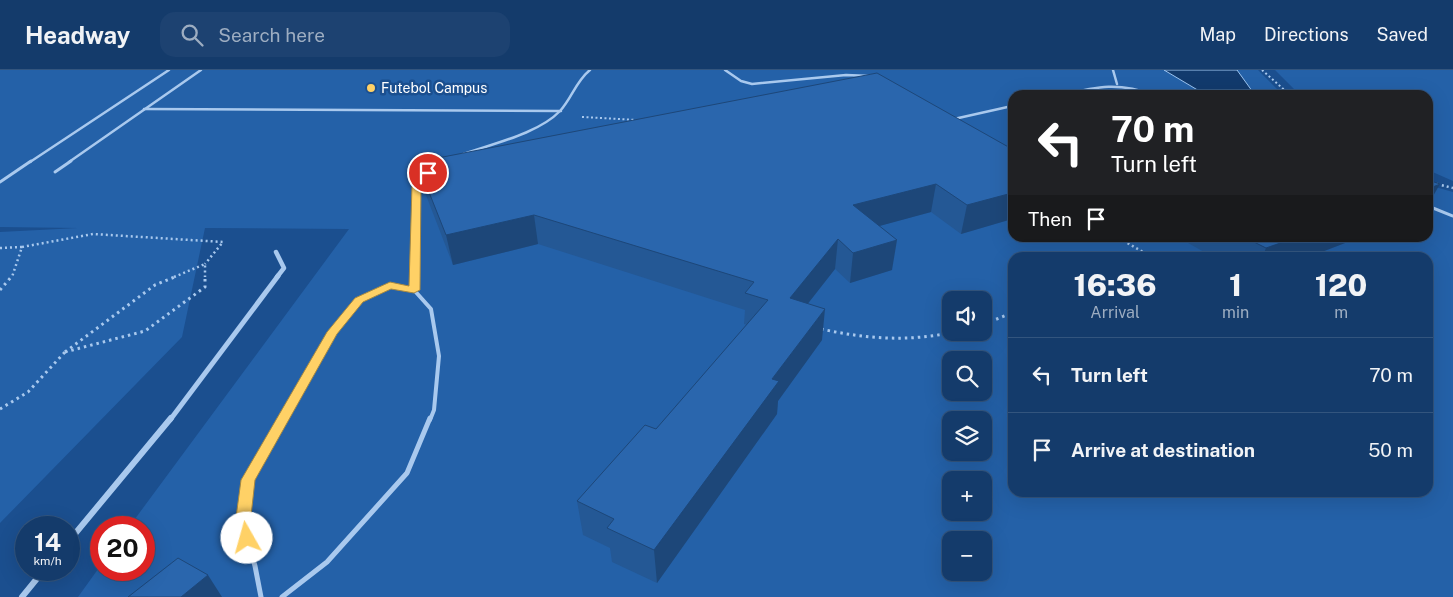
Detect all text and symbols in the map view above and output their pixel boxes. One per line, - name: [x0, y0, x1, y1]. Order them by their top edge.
- search box: [160, 12, 510, 57]
- text: Headway: [25, 21, 130, 49]
- icon: search: [178, 21, 206, 49]
- text: Search here: [218, 24, 325, 46]
- text: Map: [1199, 24, 1236, 45]
- text: Directions: [1264, 24, 1349, 45]
- text: Saved: [1377, 24, 1428, 45]
- place label: Futebol Campus: [381, 80, 487, 96]
- marker: Futebol Campus: [365, 82, 377, 94]
- text: 70 m: [1111, 109, 1194, 150]
- icon: left: [1028, 110, 1093, 175]
- text: Turn left: [1111, 151, 1197, 177]
- pin: [407, 152, 449, 194]
- icon: arrive: [414, 159, 442, 187]
- icon: arrive: [1082, 205, 1110, 233]
- text: Then: [1028, 208, 1072, 230]
- text: 16:36: [1074, 267, 1156, 303]
- text: 1: [1229, 267, 1242, 303]
- text: 120: [1315, 267, 1367, 303]
- map controls: [942, 291, 992, 581]
- button: sound: [942, 291, 992, 341]
- text: Arrival: [1090, 303, 1140, 322]
- text: min: [1222, 303, 1249, 322]
- text: m: [1334, 303, 1348, 322]
- button: search: [942, 351, 992, 401]
- icon: left: [1028, 361, 1056, 389]
- text: Turn left: [1071, 364, 1148, 386]
- text: 70 m: [1369, 364, 1413, 386]
- button: layers: [942, 411, 992, 461]
- icon: arrive: [1028, 436, 1056, 464]
- text: Arrive at destination: [1071, 439, 1255, 461]
- text: 50 m: [1368, 439, 1413, 461]
- button: +: [942, 471, 992, 521]
- position arrow: [220, 511, 272, 563]
- speed limit sign: 20: [90, 516, 155, 581]
- text: 14: [34, 527, 61, 557]
- button: −: [942, 531, 992, 581]
- text: km/h: [33, 554, 62, 568]

